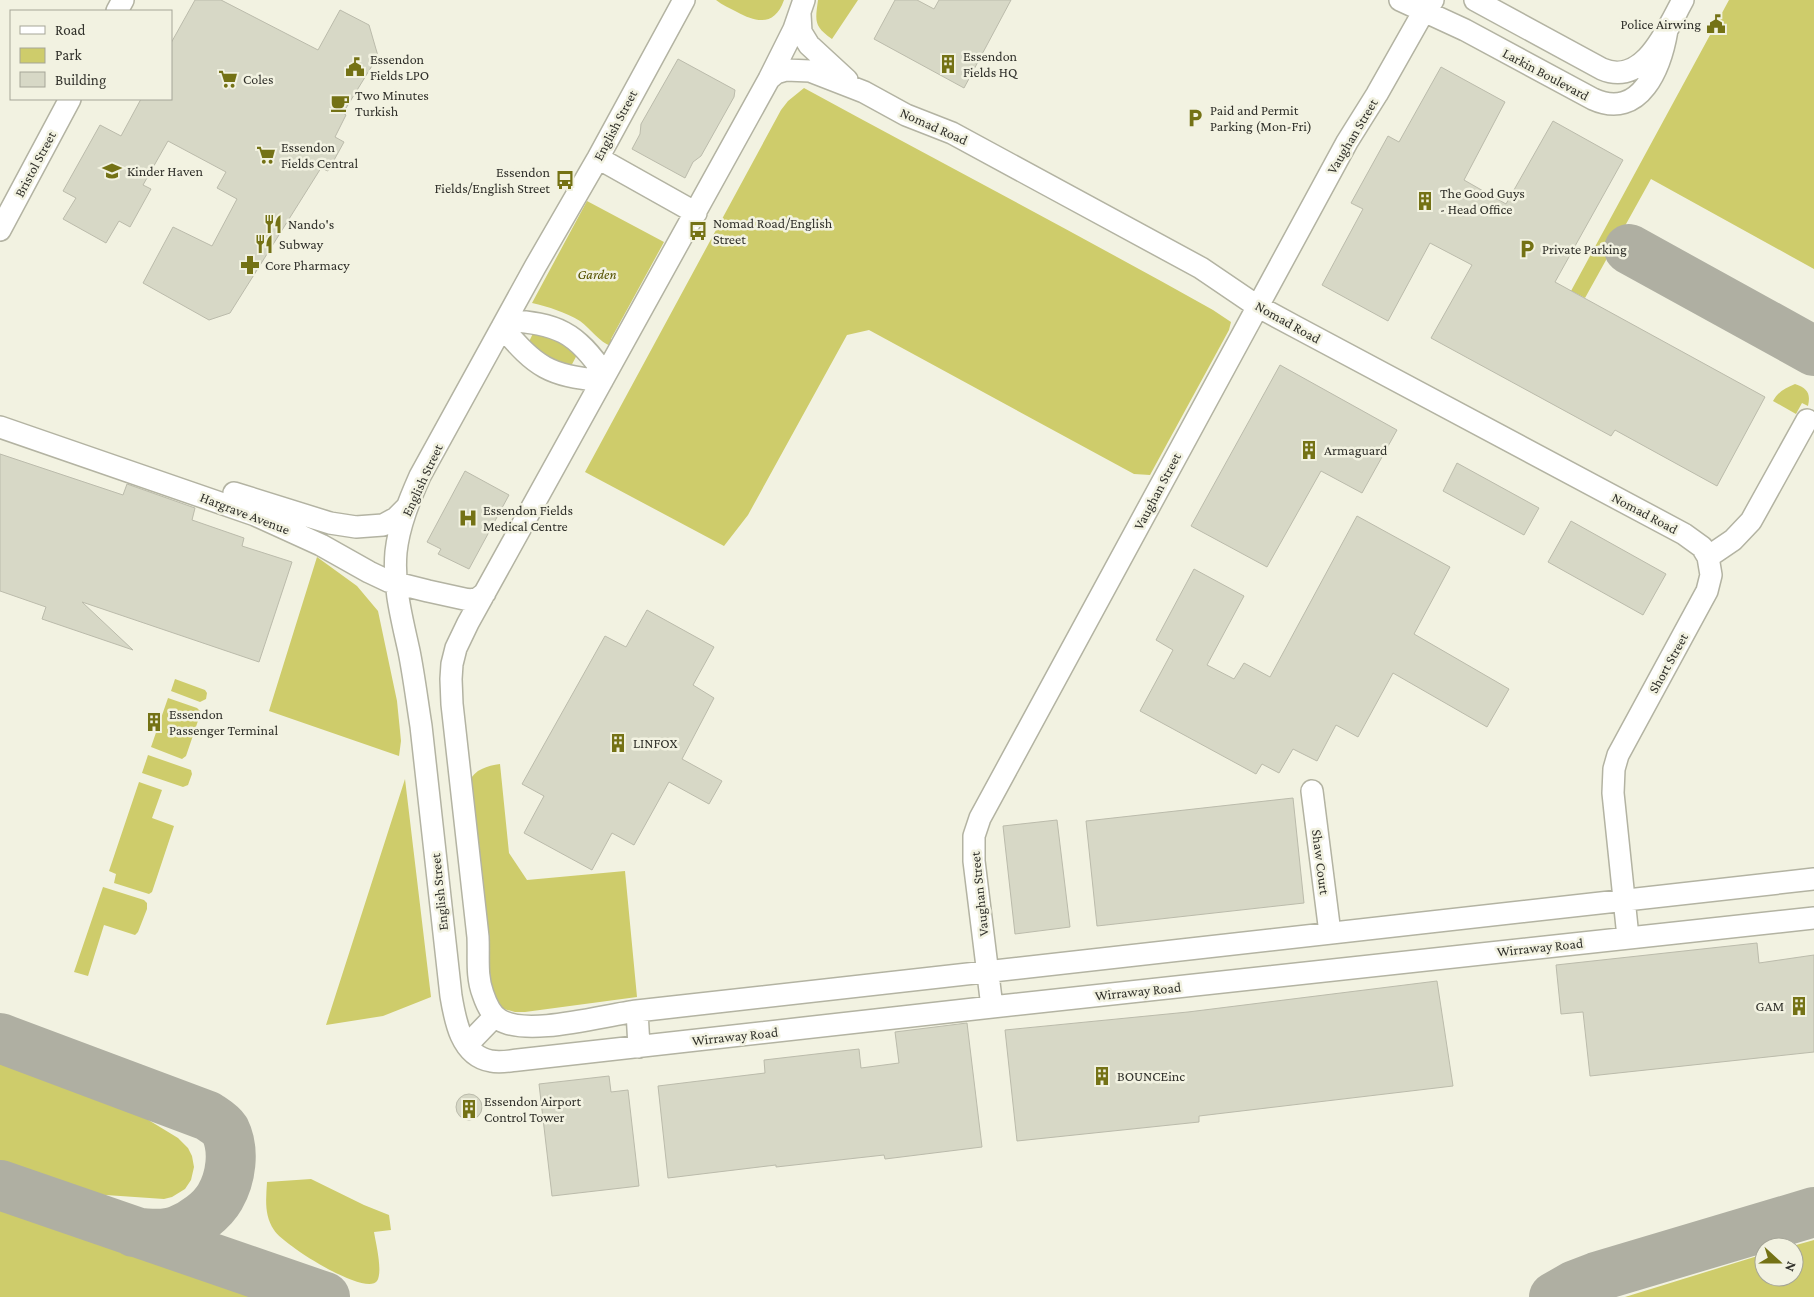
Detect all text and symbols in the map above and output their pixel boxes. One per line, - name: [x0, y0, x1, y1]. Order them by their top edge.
- legend: [10, 10, 172, 100]
- public building icon: Police Airwing: [1705, 13, 1727, 35]
- place label: Police Airwing: [1621, 16, 1701, 32]
- text: Road: [55, 22, 86, 38]
- street label: Larkin Boulevard: [1500, 45, 1592, 104]
- text: Park: [55, 47, 82, 63]
- place label: Essendon Fields HQ: [963, 48, 1018, 80]
- place label: Essendon Fields LPO: [370, 51, 429, 83]
- building icon: Essendon Fields HQ: [937, 53, 959, 75]
- public building icon: Essendon Fields LPO: [344, 56, 366, 78]
- supermarket icon: Coles: [217, 68, 239, 90]
- place label: Coles: [243, 71, 273, 87]
- text: Building: [55, 72, 106, 89]
- place label: Two Minutes Turkish: [355, 87, 429, 119]
- street label: English Street: [590, 87, 640, 163]
- cafe icon: Two Minutes Turkish: [329, 92, 351, 114]
- street label: Vaughan Street: [1323, 95, 1381, 177]
- place label: Paid and Permit Parking (Mon-Fri): [1210, 102, 1312, 135]
- street label: Nomad Road: [898, 104, 971, 148]
- parking icon: Paid and Permit Parking (Mon-Fri): [1184, 107, 1206, 129]
- street label: Bristol Street: [11, 128, 59, 200]
- place label: Essendon Fields Central: [281, 139, 358, 171]
- supermarket icon: Essendon Fields Central: [255, 144, 277, 166]
- school or university icon: Kinder Haven: [101, 160, 123, 182]
- place label: Kinder Haven: [127, 163, 203, 179]
- place label: Essendon Fields/English Street: [434, 164, 550, 196]
- bus stop icon: Essendon Fields/English Street: [554, 169, 576, 191]
- place label: The Good Guys - Head Office: [1440, 185, 1525, 217]
- building icon: The Good Guys - Head Office: [1414, 190, 1436, 212]
- restaurant icon: Nando's: [262, 213, 284, 235]
- place label: Nomad Road/English Street: [713, 215, 833, 247]
- place label: Nando's: [288, 216, 334, 232]
- bus stop icon: Nomad Road/English Street: [687, 220, 709, 242]
- restaurant icon: Subway: [253, 233, 275, 255]
- place label: Subway: [279, 236, 324, 252]
- parking icon: Private Parking: [1516, 238, 1538, 260]
- place label: Private Parking: [1542, 241, 1627, 257]
- pharmacy icon: Core Pharmacy: [239, 254, 261, 276]
- place label: Core Pharmacy: [265, 257, 350, 273]
- park label: Garden: [577, 266, 617, 282]
- street label: Nomad Road: [1253, 298, 1324, 347]
- building icon: Armaguard: [1298, 439, 1320, 461]
- street label: English Street: [398, 441, 446, 519]
- place label: Armaguard: [1324, 442, 1388, 458]
- street label: Vaughan Street: [1130, 449, 1184, 532]
- street label: Hargrave Avenue: [198, 489, 292, 537]
- street label: Nomad Road: [1609, 489, 1681, 537]
- place label: Essendon Fields Medical Centre: [483, 502, 573, 534]
- hospital icon: Essendon Fields Medical Centre: [457, 507, 479, 529]
- street label: Short Street: [1645, 630, 1691, 696]
- place label: Essendon Passenger Terminal: [169, 706, 279, 738]
- building icon: Essendon Passenger Terminal: [143, 711, 165, 733]
- building icon: LINFOX: [607, 732, 629, 754]
- place label: LINFOX: [633, 735, 677, 751]
- street label: Shaw Court: [1309, 828, 1333, 896]
- street label: Vaughan Street: [967, 851, 991, 937]
- street label: English Street: [427, 852, 451, 931]
- street label: Wirraway Road: [1496, 934, 1584, 959]
- street label: Wirraway Road: [1094, 978, 1182, 1003]
- building icon: GAM: [1788, 995, 1810, 1017]
- place label: GAM: [1756, 998, 1784, 1014]
- street label: Wirraway Road: [691, 1023, 779, 1048]
- building icon: BOUNCEinc: [1091, 1065, 1113, 1087]
- place label: BOUNCEinc: [1117, 1068, 1185, 1084]
- place label: Essendon Airport Control Tower: [484, 1093, 582, 1125]
- building icon: Essendon Airport Control Tower: [458, 1098, 480, 1120]
- north arrow: [1754, 1237, 1804, 1287]
- text: N: [1782, 1259, 1800, 1274]

